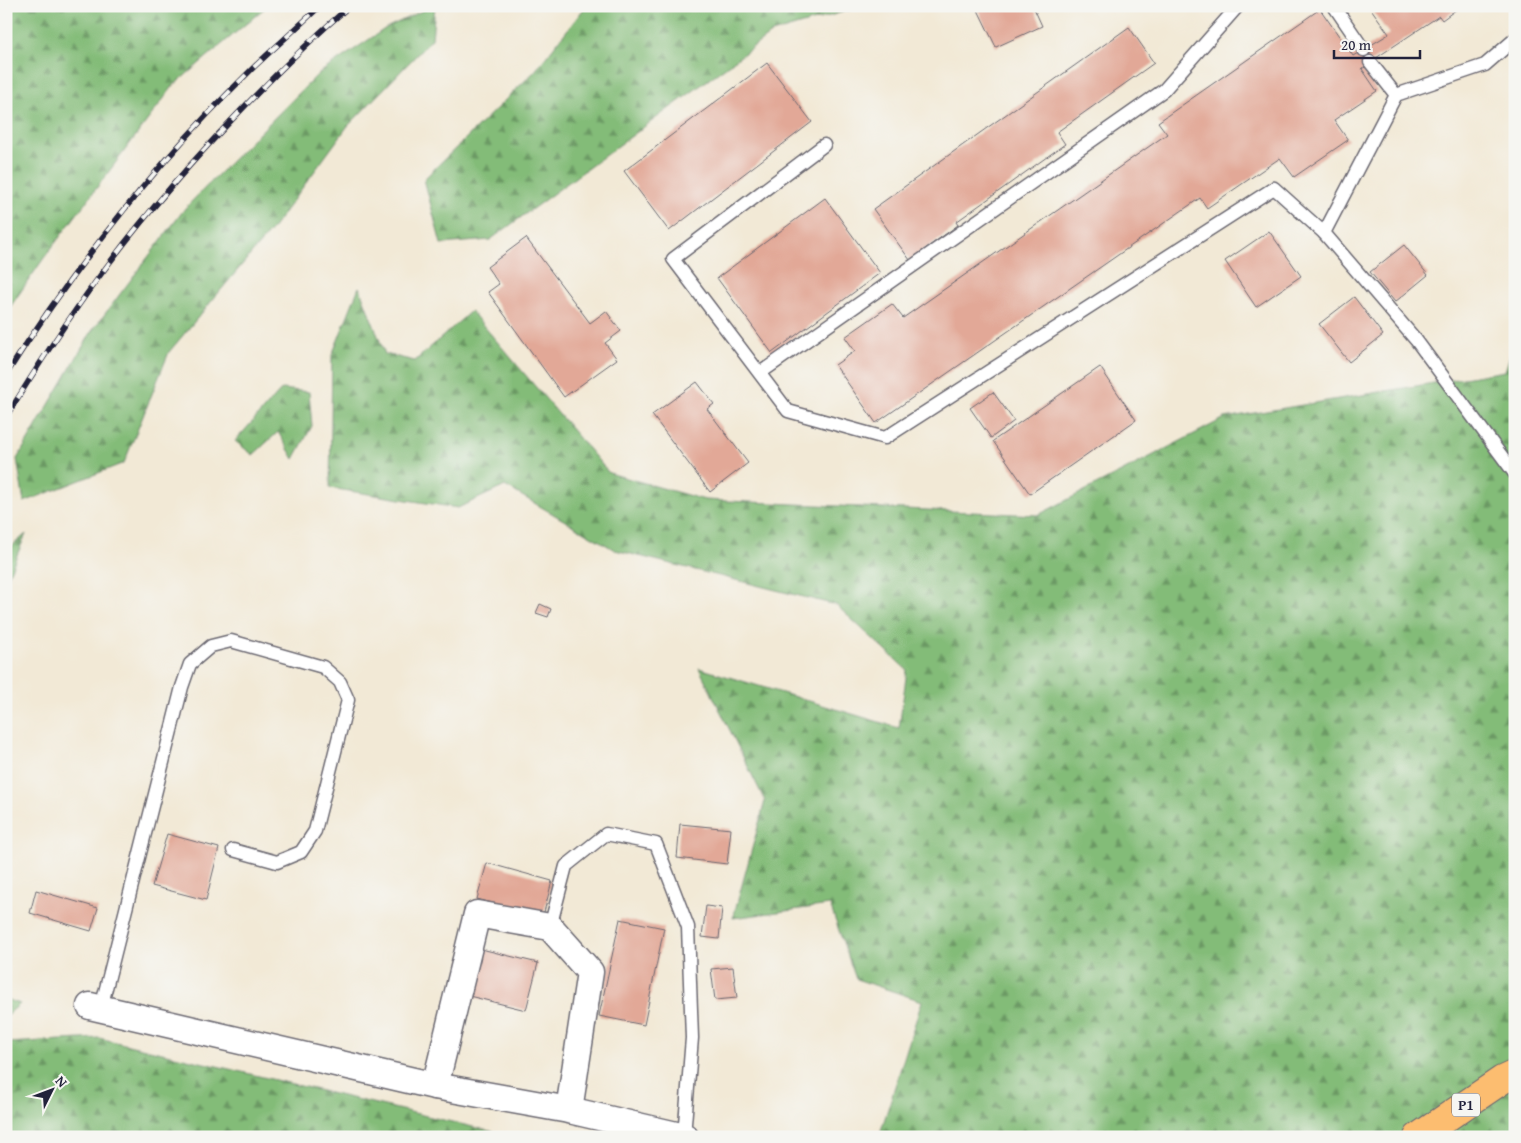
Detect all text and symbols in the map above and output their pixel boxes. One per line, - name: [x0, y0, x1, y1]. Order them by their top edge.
- scale bar: [1334, 28, 1420, 60]
- text: 20 m: [1341, 34, 1372, 55]
- north arrow: [28, 1066, 78, 1116]
- text: N: [51, 1071, 73, 1092]
- road number: P1: [1452, 1094, 1480, 1116]

